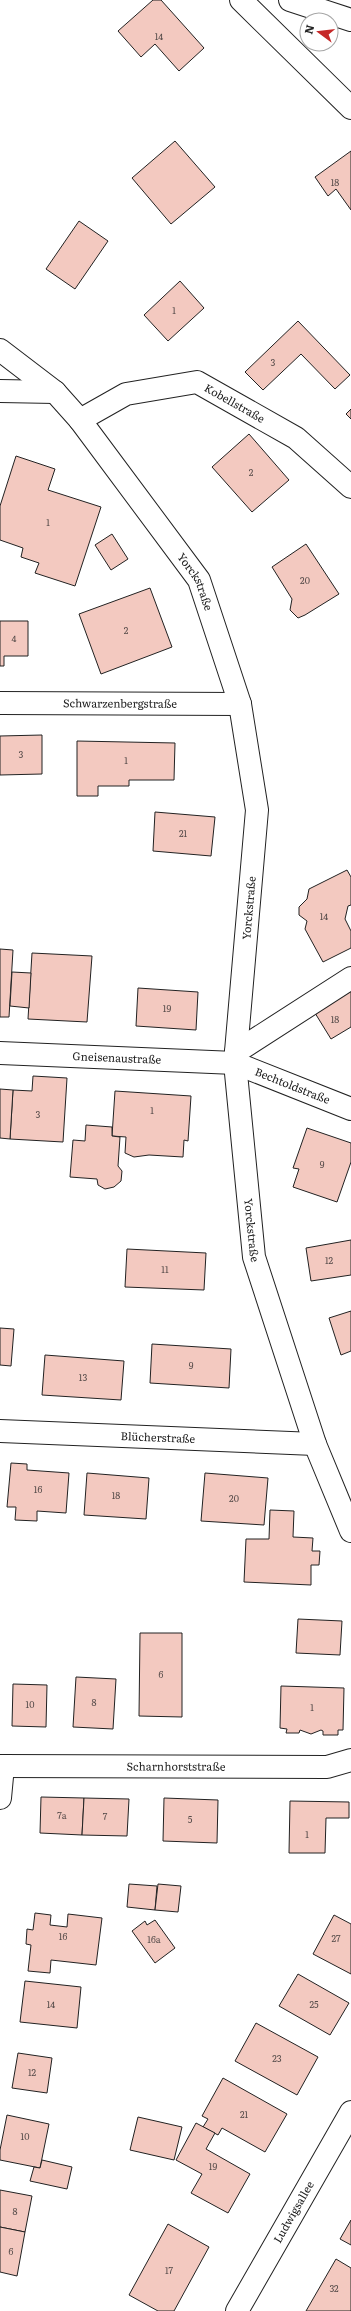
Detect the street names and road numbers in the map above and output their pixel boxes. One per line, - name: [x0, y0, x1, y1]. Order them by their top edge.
- street label: Kobellstraße: [202, 379, 268, 426]
- street label: Yorckstraße: [174, 549, 218, 613]
- street label: Schwarzenbergstraße: [63, 694, 177, 711]
- street label: Yorckstraße: [237, 875, 259, 940]
- street label: Gneisenaustraße: [72, 1047, 162, 1067]
- street label: Bechtoldstraße: [253, 1063, 333, 1107]
- street label: Yorckstraße: [241, 1198, 264, 1264]
- street label: Blücherstraße: [120, 1427, 196, 1446]
- street label: Scharnhorststraße: [127, 1757, 226, 1774]
- street label: Ludwigsallee: [269, 2177, 317, 2246]

